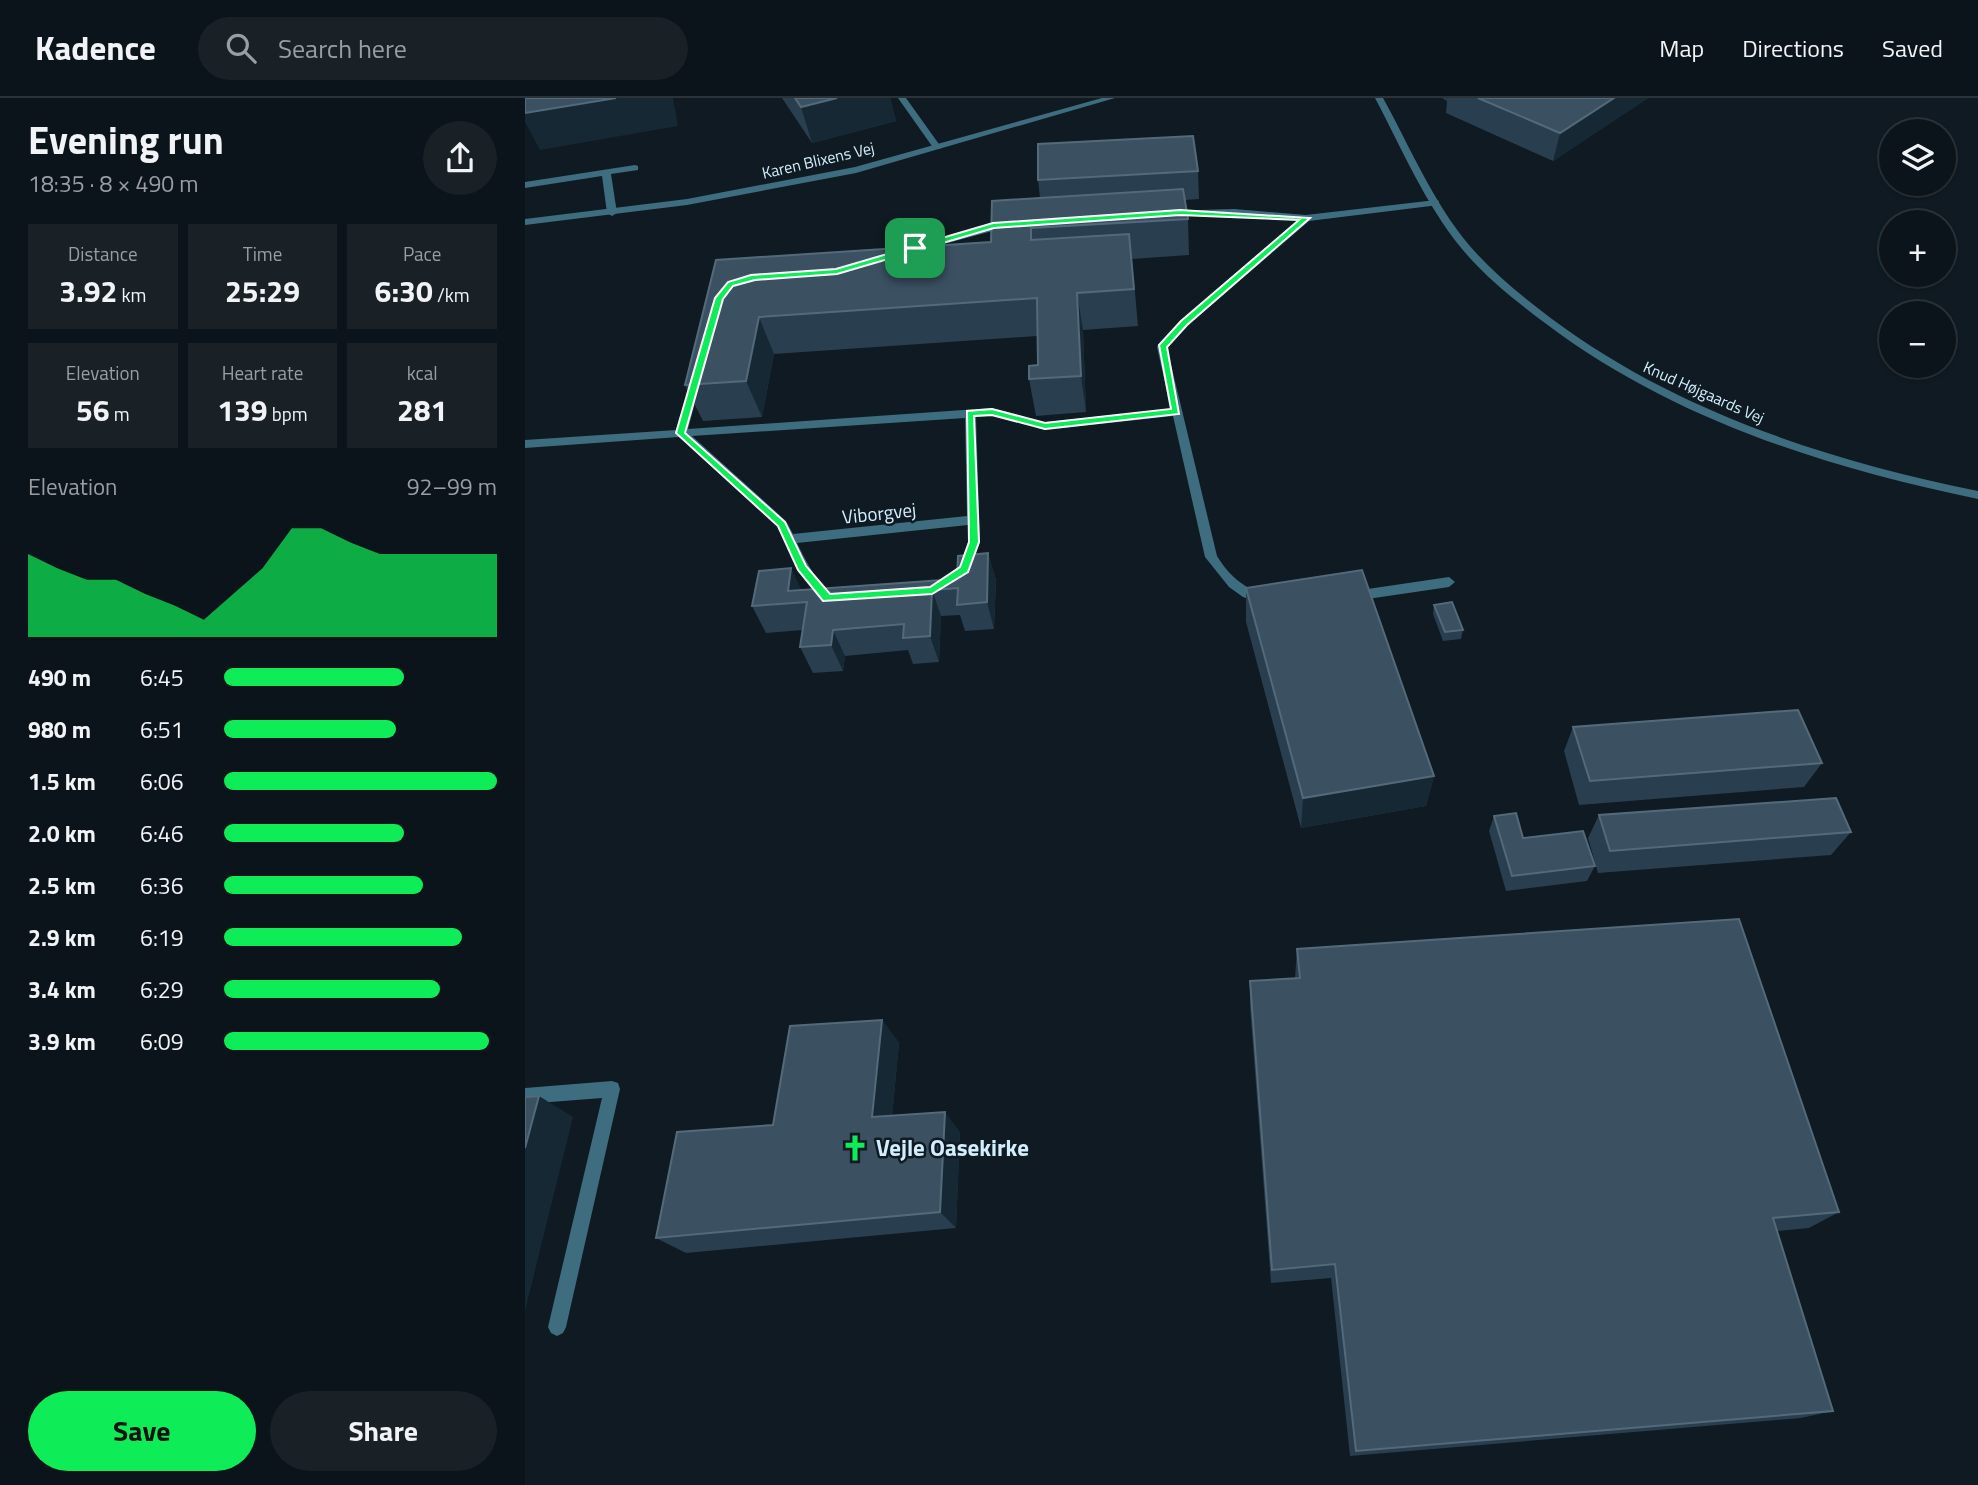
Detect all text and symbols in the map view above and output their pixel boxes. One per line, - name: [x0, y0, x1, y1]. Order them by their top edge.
- search box: [198, 17, 688, 80]
- text: Kadence: [35, 23, 156, 73]
- icon: search: [222, 29, 260, 67]
- text: Search here: [278, 29, 407, 68]
- text: Map: [1659, 30, 1704, 66]
- text: Directions: [1742, 30, 1844, 66]
- text: Saved: [1882, 30, 1943, 66]
- text: Evening run: [28, 111, 224, 169]
- map controls: [1879, 119, 1956, 378]
- button: layers: [1879, 119, 1956, 196]
- button: share: [423, 121, 497, 195]
- street label: Karen Blixens Vej: [759, 135, 877, 185]
- text: 18:35 · 8 × 490 m: [28, 166, 198, 201]
- button: +: [1879, 210, 1956, 287]
- pin: [885, 218, 945, 278]
- icon: arrive: [896, 229, 934, 267]
- text: Distance: [68, 239, 138, 268]
- text: Time: [243, 239, 282, 268]
- text: Pace: [403, 239, 441, 268]
- text: 3.92: [59, 268, 117, 314]
- text: 25:29: [225, 268, 300, 314]
- text: 6:30: [375, 268, 433, 314]
- text: km: [117, 280, 146, 309]
- text: /km: [433, 280, 470, 309]
- button: −: [1879, 301, 1956, 378]
- street label: Knud Højgaards Vej: [1640, 355, 1768, 429]
- text: Elevation: [66, 358, 140, 387]
- text: Heart rate: [222, 358, 303, 387]
- text: kcal: [407, 358, 438, 387]
- text: 56: [76, 387, 110, 433]
- text: 139: [217, 387, 268, 433]
- text: 281: [397, 387, 447, 433]
- text: m: [110, 399, 130, 428]
- text: bpm: [268, 399, 308, 428]
- text: Elevation: [28, 469, 117, 504]
- text: 92–99 m: [407, 469, 497, 504]
- street label: Viborgvej: [841, 494, 917, 531]
- text: 490 m: [28, 660, 91, 695]
- text: 6:45: [140, 660, 184, 695]
- text: 980 m: [28, 712, 91, 747]
- text: 6:51: [140, 712, 184, 747]
- text: 1.5 km: [28, 764, 96, 799]
- text: 6:06: [140, 764, 184, 799]
- text: 2.0 km: [28, 816, 96, 851]
- text: 6:46: [140, 816, 184, 851]
- text: 2.5 km: [28, 868, 96, 903]
- text: 6:36: [140, 868, 184, 903]
- text: 2.9 km: [28, 920, 96, 955]
- text: 6:19: [140, 920, 184, 955]
- text: 3.4 km: [28, 972, 96, 1007]
- text: 6:29: [140, 972, 184, 1007]
- text: 3.9 km: [28, 1024, 96, 1059]
- text: 6:09: [140, 1024, 184, 1059]
- place label: Vejle Oasekirke: [876, 1130, 1029, 1165]
- church icon: Vejle Oasekirke: [840, 1133, 870, 1163]
- button: Save: [28, 1391, 256, 1471]
- button: Share: [270, 1391, 497, 1471]

